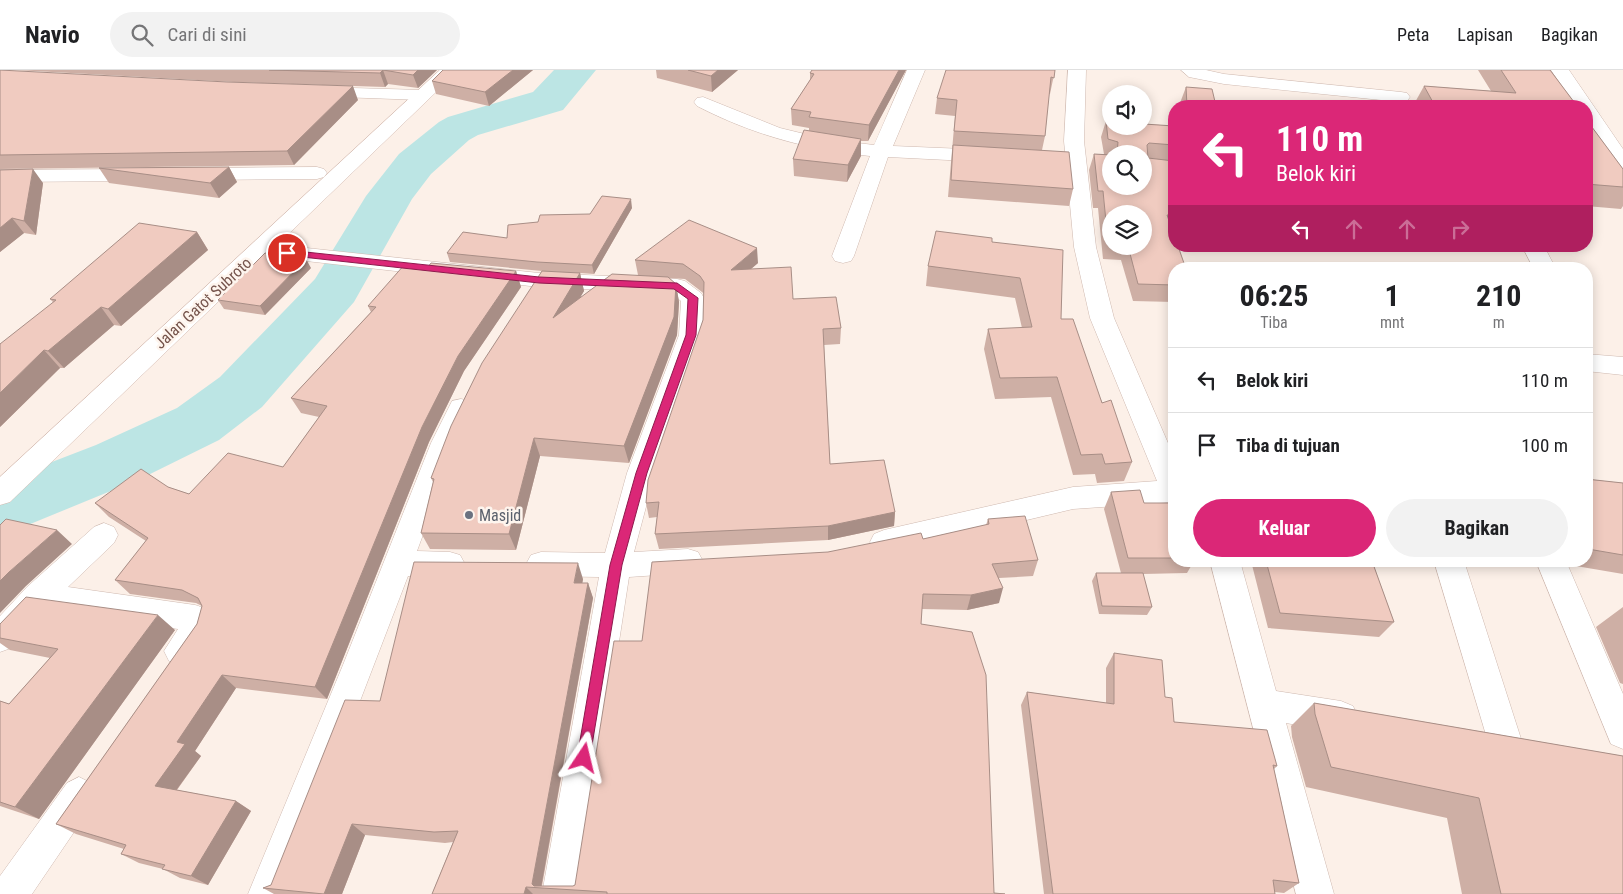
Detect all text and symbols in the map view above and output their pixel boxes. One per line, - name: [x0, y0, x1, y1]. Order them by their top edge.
- search box: [110, 12, 460, 57]
- text: Navio: [25, 21, 80, 49]
- icon: search: [128, 21, 156, 49]
- text: Cari di sini: [168, 23, 247, 46]
- text: Peta: [1397, 24, 1429, 45]
- text: Lapisan: [1457, 24, 1513, 45]
- text: Bagikan: [1541, 24, 1598, 45]
- map controls: [1102, 85, 1152, 255]
- button: sound: [1102, 85, 1152, 135]
- text: 110 m: [1276, 119, 1363, 160]
- icon: left: [1193, 120, 1258, 185]
- button: search: [1102, 145, 1152, 195]
- text: Belok kiri: [1276, 161, 1356, 186]
- button: layers: [1102, 205, 1152, 255]
- icon: left: [1287, 215, 1315, 243]
- icon: ahead: [1340, 215, 1368, 243]
- icon: ahead: [1393, 215, 1421, 243]
- icon: right: [1446, 215, 1474, 243]
- pin: [266, 232, 308, 274]
- icon: arrive: [273, 239, 301, 267]
- street label: Jalan Gatot Subroto: [151, 253, 255, 353]
- text: 06:25: [1240, 278, 1308, 313]
- text: 1: [1385, 278, 1400, 313]
- text: 210: [1476, 278, 1521, 313]
- text: Tiba: [1260, 313, 1288, 332]
- text: mnt: [1380, 313, 1404, 332]
- text: m: [1493, 313, 1505, 332]
- icon: left: [1193, 366, 1221, 394]
- text: Belok kiri: [1236, 369, 1308, 392]
- text: 110 m: [1521, 369, 1568, 392]
- icon: arrive: [1193, 431, 1221, 459]
- text: Tiba di tujuan: [1236, 434, 1340, 457]
- text: 100 m: [1521, 434, 1568, 457]
- button: Keluar: [1193, 499, 1376, 557]
- button: Bagikan: [1386, 499, 1568, 557]
- place label: Masjid: [479, 506, 521, 525]
- marker: Masjid: [463, 509, 475, 521]
- position arrow: [557, 731, 609, 783]

